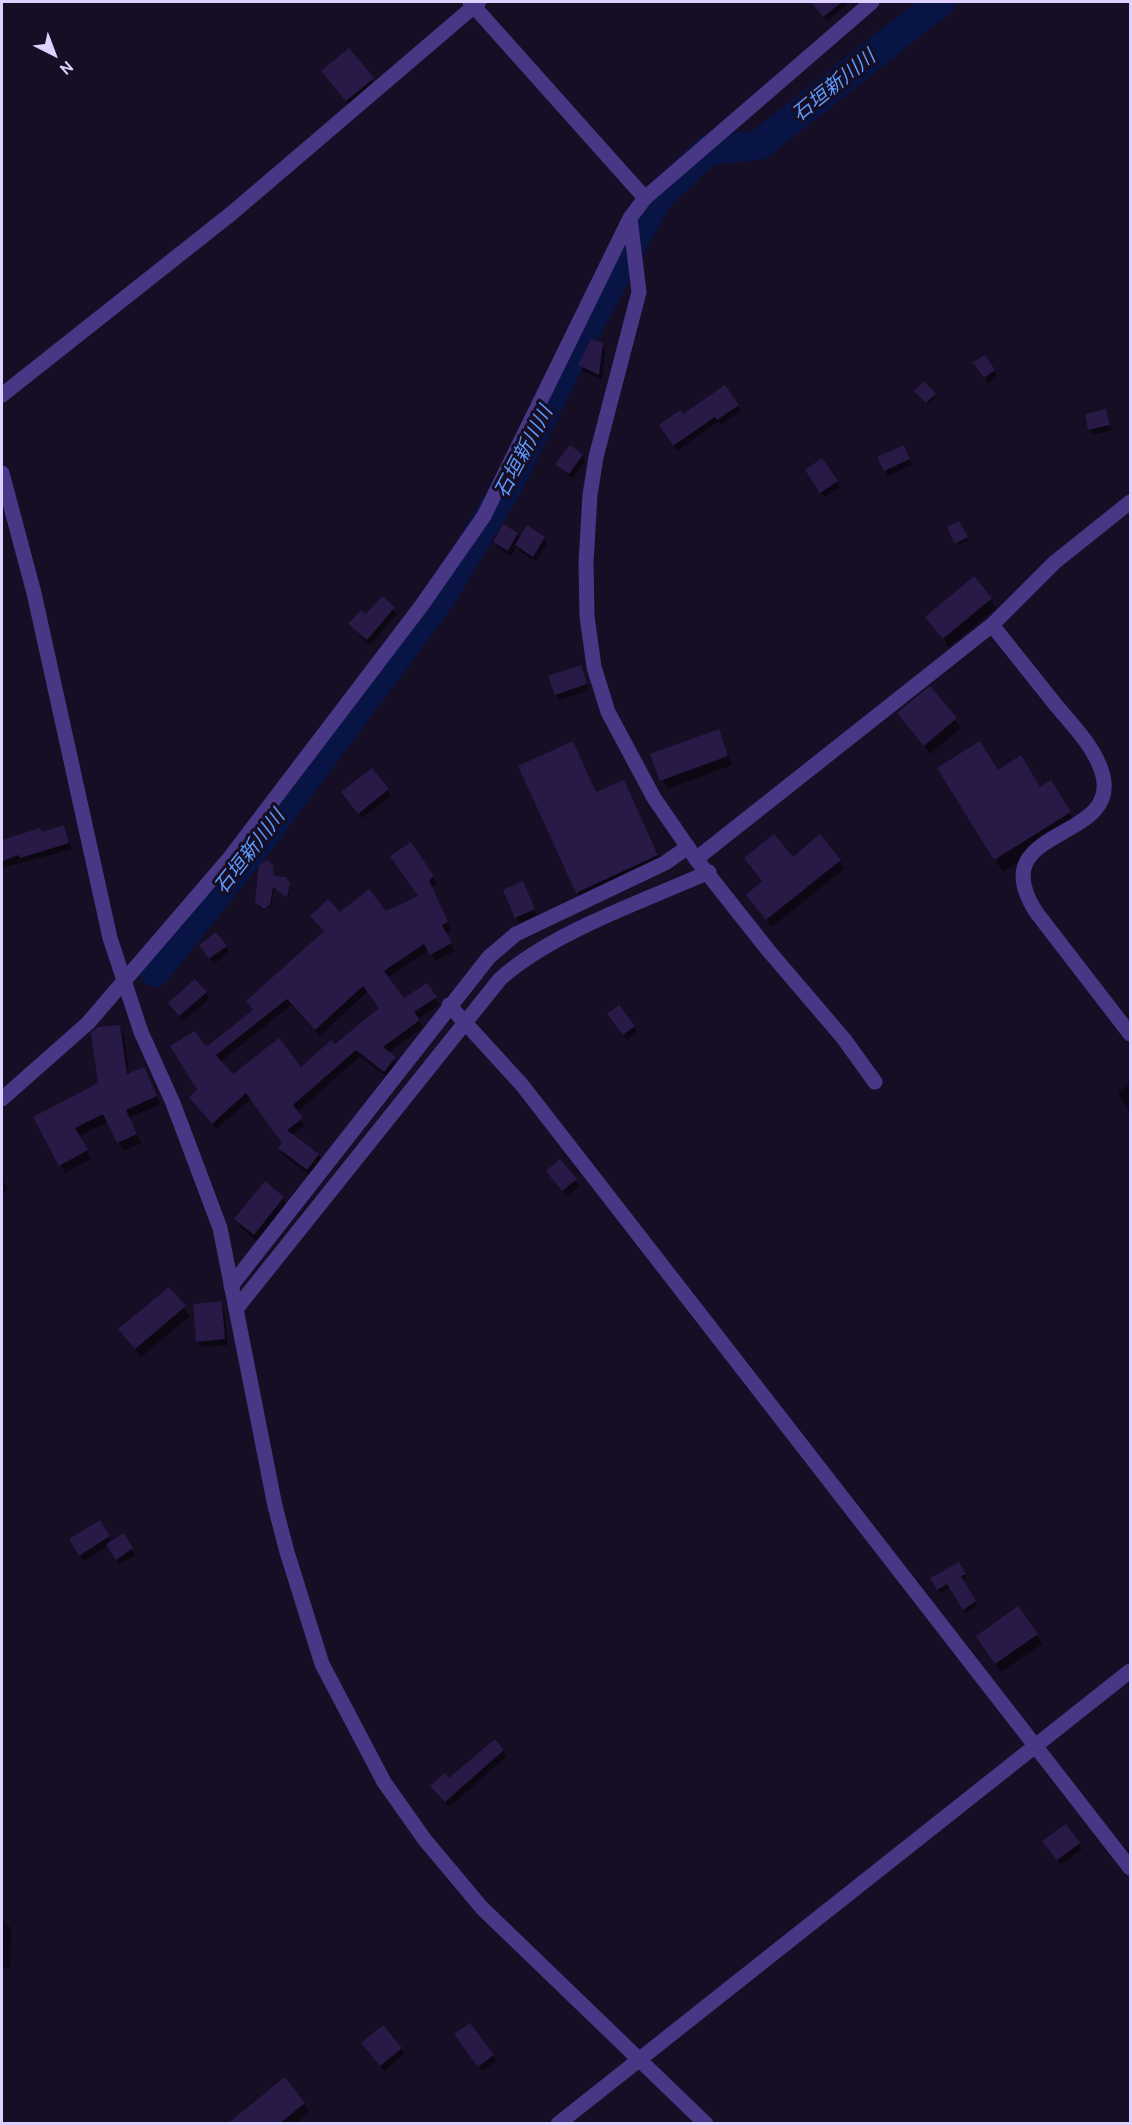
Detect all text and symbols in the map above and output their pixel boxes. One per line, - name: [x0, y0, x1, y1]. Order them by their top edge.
- north arrow: [24, 24, 84, 84]
- water label: 石垣新川川: [788, 45, 880, 127]
- text: N: [56, 57, 77, 79]
- water label: 石垣新川川: [490, 402, 558, 502]
- water label: 石垣新川川: [210, 805, 290, 899]

